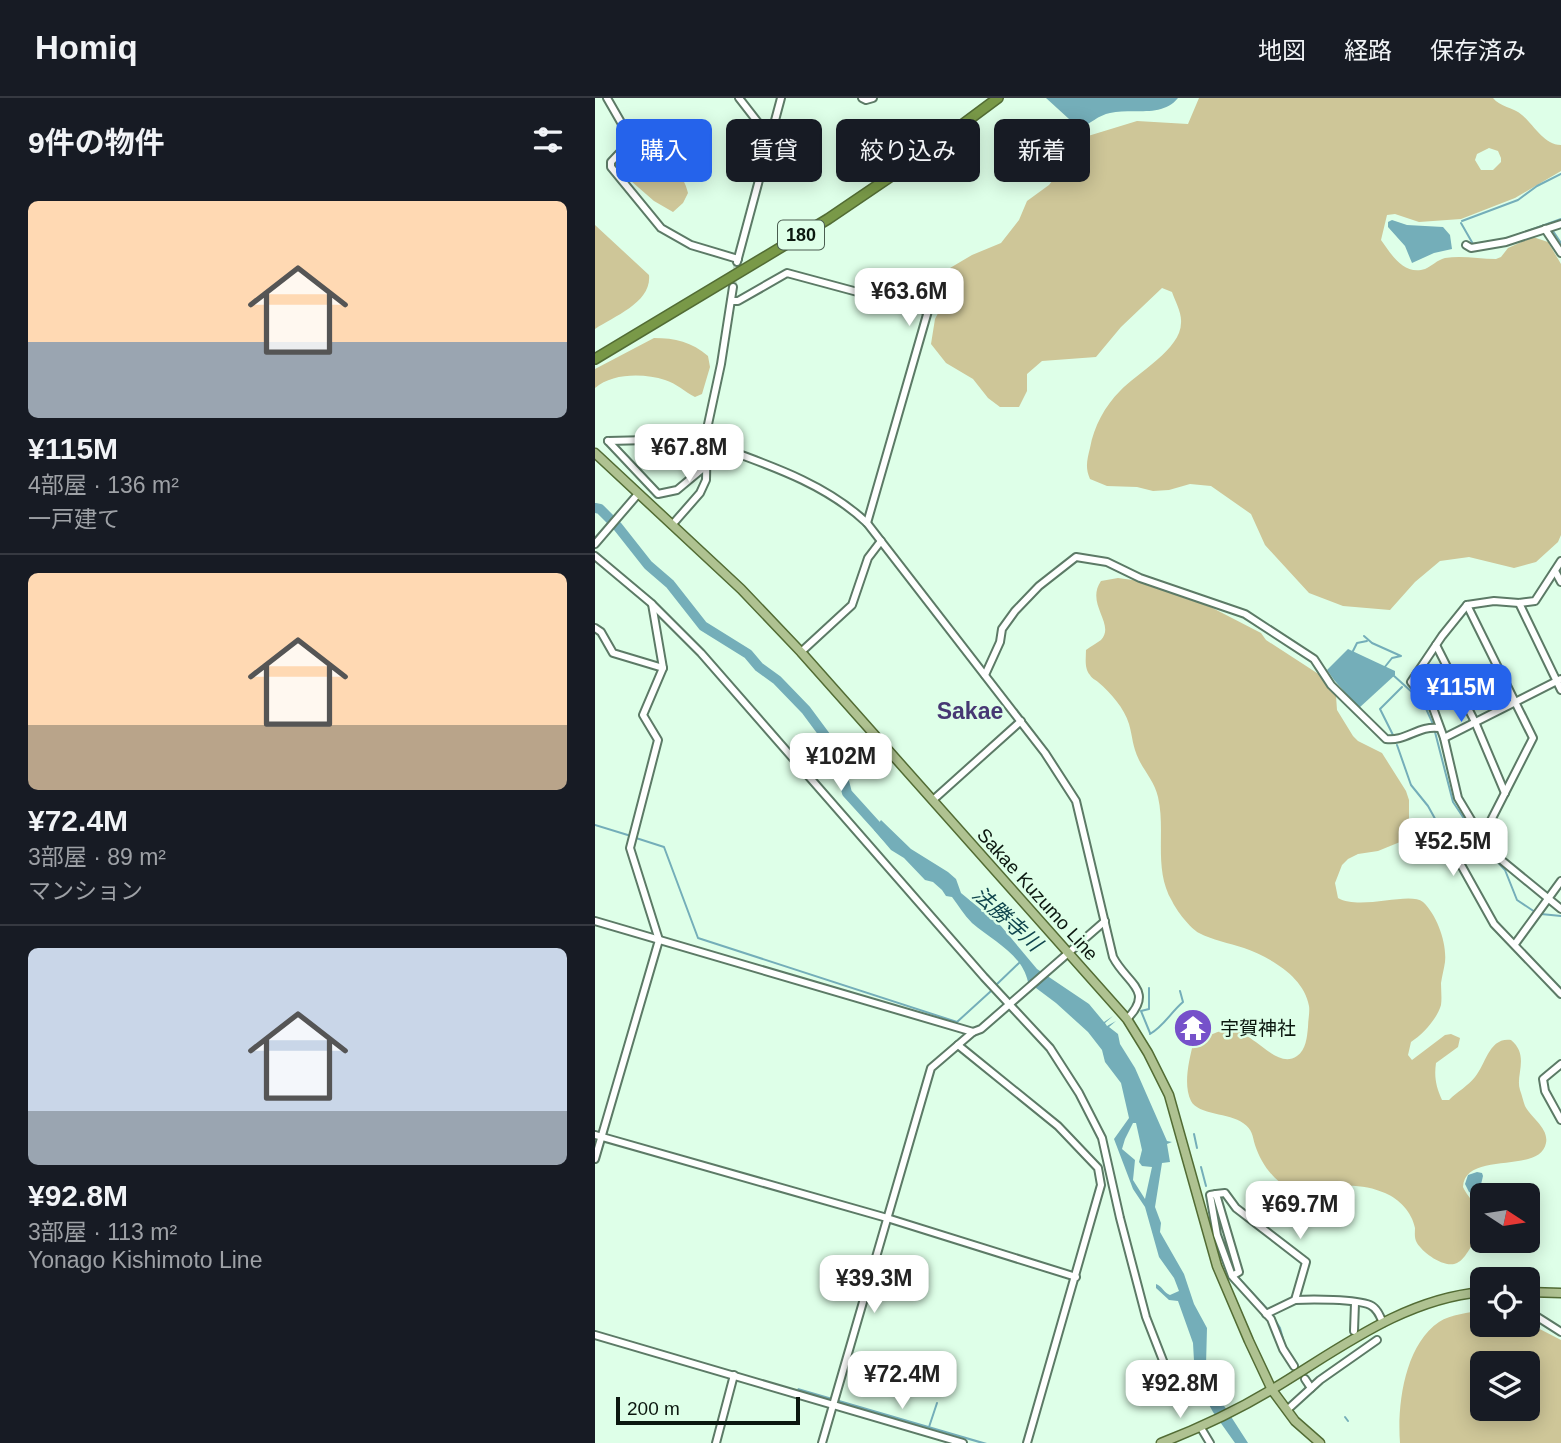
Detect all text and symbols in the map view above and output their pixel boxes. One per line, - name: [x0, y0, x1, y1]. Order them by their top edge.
- text: Homiq: [35, 29, 138, 66]
- text: 地図: [1258, 37, 1306, 64]
- text: 経路: [1344, 37, 1392, 64]
- text: 保存済み: [1430, 37, 1526, 64]
- chip: 購入: [616, 119, 712, 182]
- chip: 賃貸: [726, 119, 822, 182]
- chip: 絞り込み: [836, 119, 980, 182]
- chip: 新着: [994, 119, 1090, 182]
- icon: filters: [529, 121, 567, 159]
- text: 9件の物件: [28, 126, 165, 159]
- road number: 180: [778, 220, 824, 250]
- icon: home: [235, 247, 361, 373]
- pin: ¥63.6M: [852, 268, 966, 328]
- text: ¥63.6M: [871, 278, 947, 304]
- pin: ¥67.8M: [632, 424, 746, 484]
- text: ¥115M: [28, 432, 118, 465]
- text: ¥67.8M: [651, 434, 727, 460]
- text: 4部屋 · 136 m²: [28, 472, 179, 498]
- text: 一戸建て: [28, 506, 120, 532]
- icon: home: [235, 619, 361, 745]
- pin: ¥115M: [1412, 664, 1510, 724]
- text: ¥115M: [1426, 674, 1496, 700]
- district label: Sakae: [937, 698, 1003, 724]
- pin: ¥102M: [792, 734, 890, 793]
- text: ¥102M: [806, 743, 876, 769]
- text: ¥72.4M: [28, 804, 128, 837]
- pin: ¥52.5M: [1396, 818, 1510, 878]
- street label: Sakae Kuzumo Line: [973, 824, 1102, 965]
- text: ¥52.5M: [1415, 828, 1491, 854]
- text: 3部屋 · 89 m²: [28, 844, 166, 870]
- text: マンション: [28, 878, 143, 904]
- water label: 法勝寺川: [968, 882, 1048, 957]
- icon: home: [235, 993, 361, 1119]
- temple icon: 宇賀神社: [1172, 1007, 1214, 1049]
- place label: 宇賀神社: [1220, 1018, 1296, 1039]
- text: ¥92.8M: [28, 1179, 128, 1212]
- pin: ¥69.7M: [1243, 1182, 1357, 1241]
- north arrow: [1470, 1183, 1540, 1253]
- map controls: [1470, 1183, 1540, 1421]
- text: ¥69.7M: [1262, 1191, 1338, 1217]
- text: 3部屋 · 113 m²: [28, 1219, 177, 1245]
- text: Yonago Kishimoto Line: [28, 1247, 262, 1273]
- pin: ¥39.3M: [817, 1256, 931, 1315]
- text: ¥39.3M: [836, 1265, 912, 1291]
- button: locate: [1470, 1267, 1540, 1337]
- button: layers: [1470, 1351, 1540, 1421]
- pin: ¥72.4M: [845, 1352, 959, 1411]
- pin: ¥92.8M: [1123, 1360, 1237, 1420]
- text: ¥72.4M: [864, 1361, 940, 1387]
- text: ¥92.8M: [1142, 1370, 1218, 1396]
- scale bar: [616, 1394, 800, 1426]
- text: 200 m: [627, 1398, 680, 1419]

